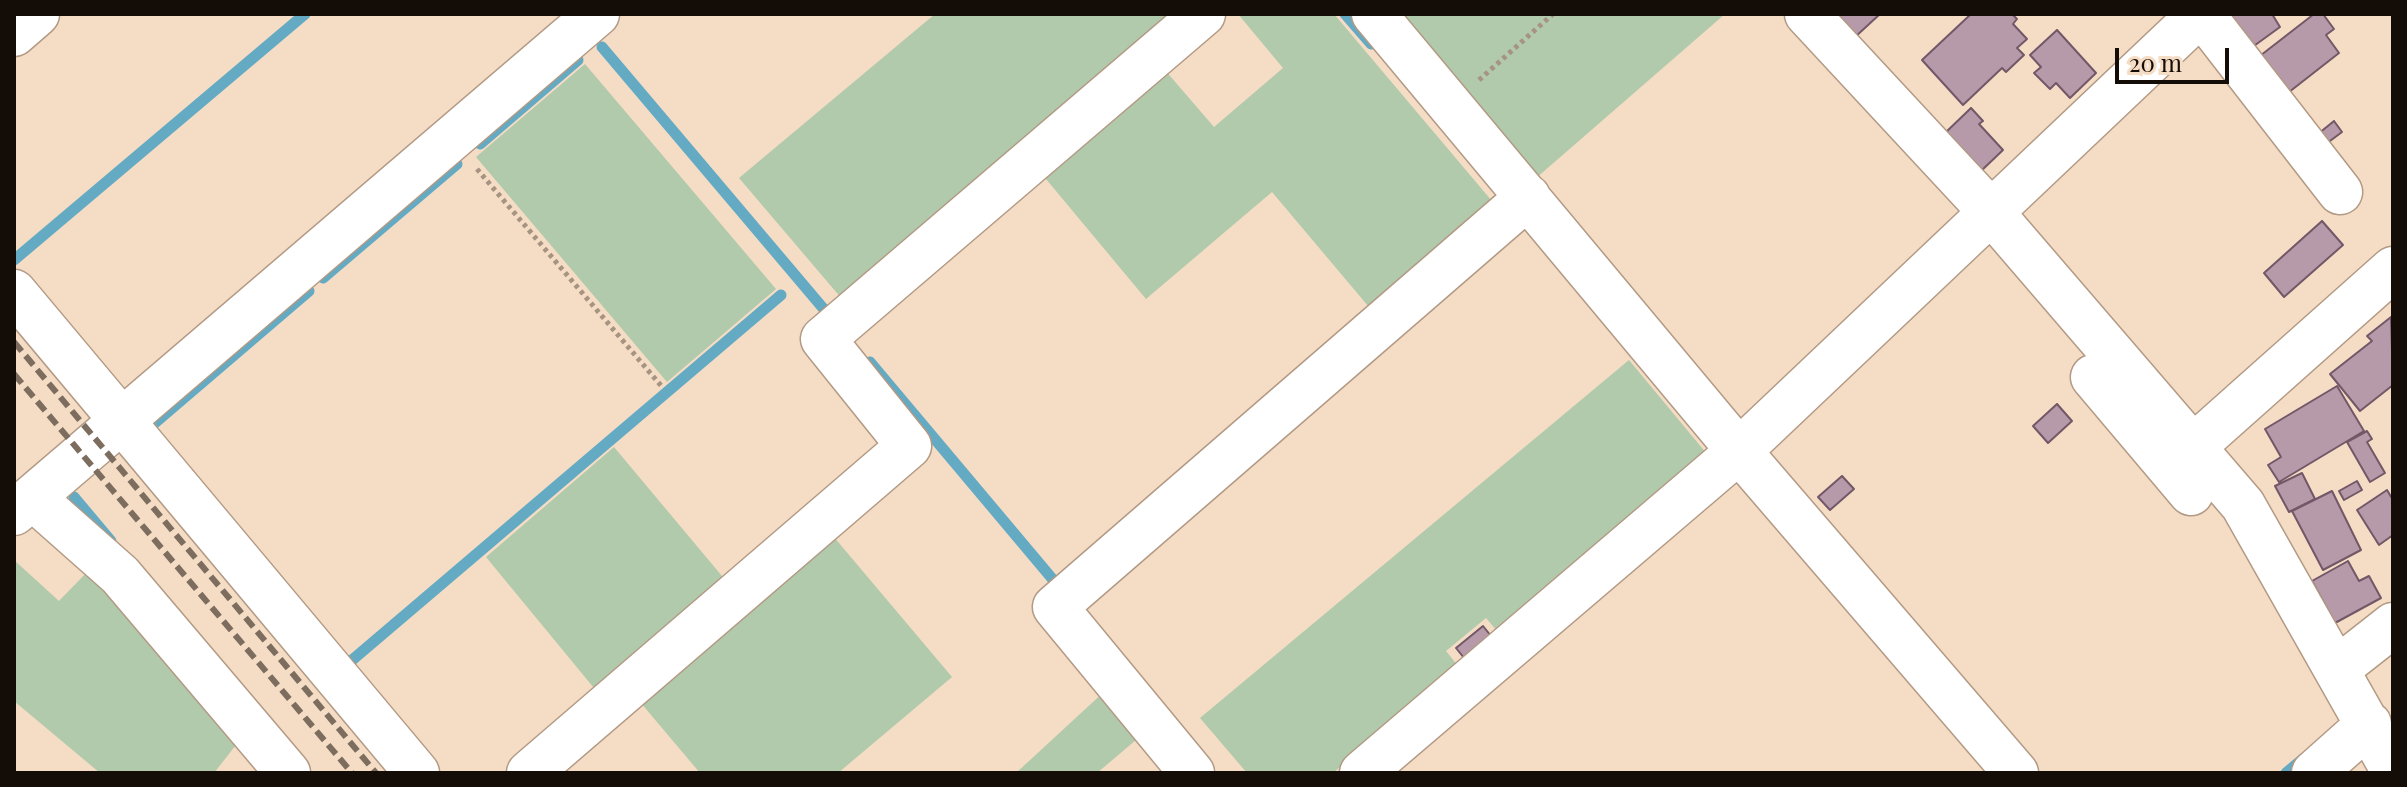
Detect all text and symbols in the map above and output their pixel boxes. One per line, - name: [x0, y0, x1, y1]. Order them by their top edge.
- scale bar: [2119, 32, 2233, 82]
- text: 20 m: [2129, 46, 2182, 78]

